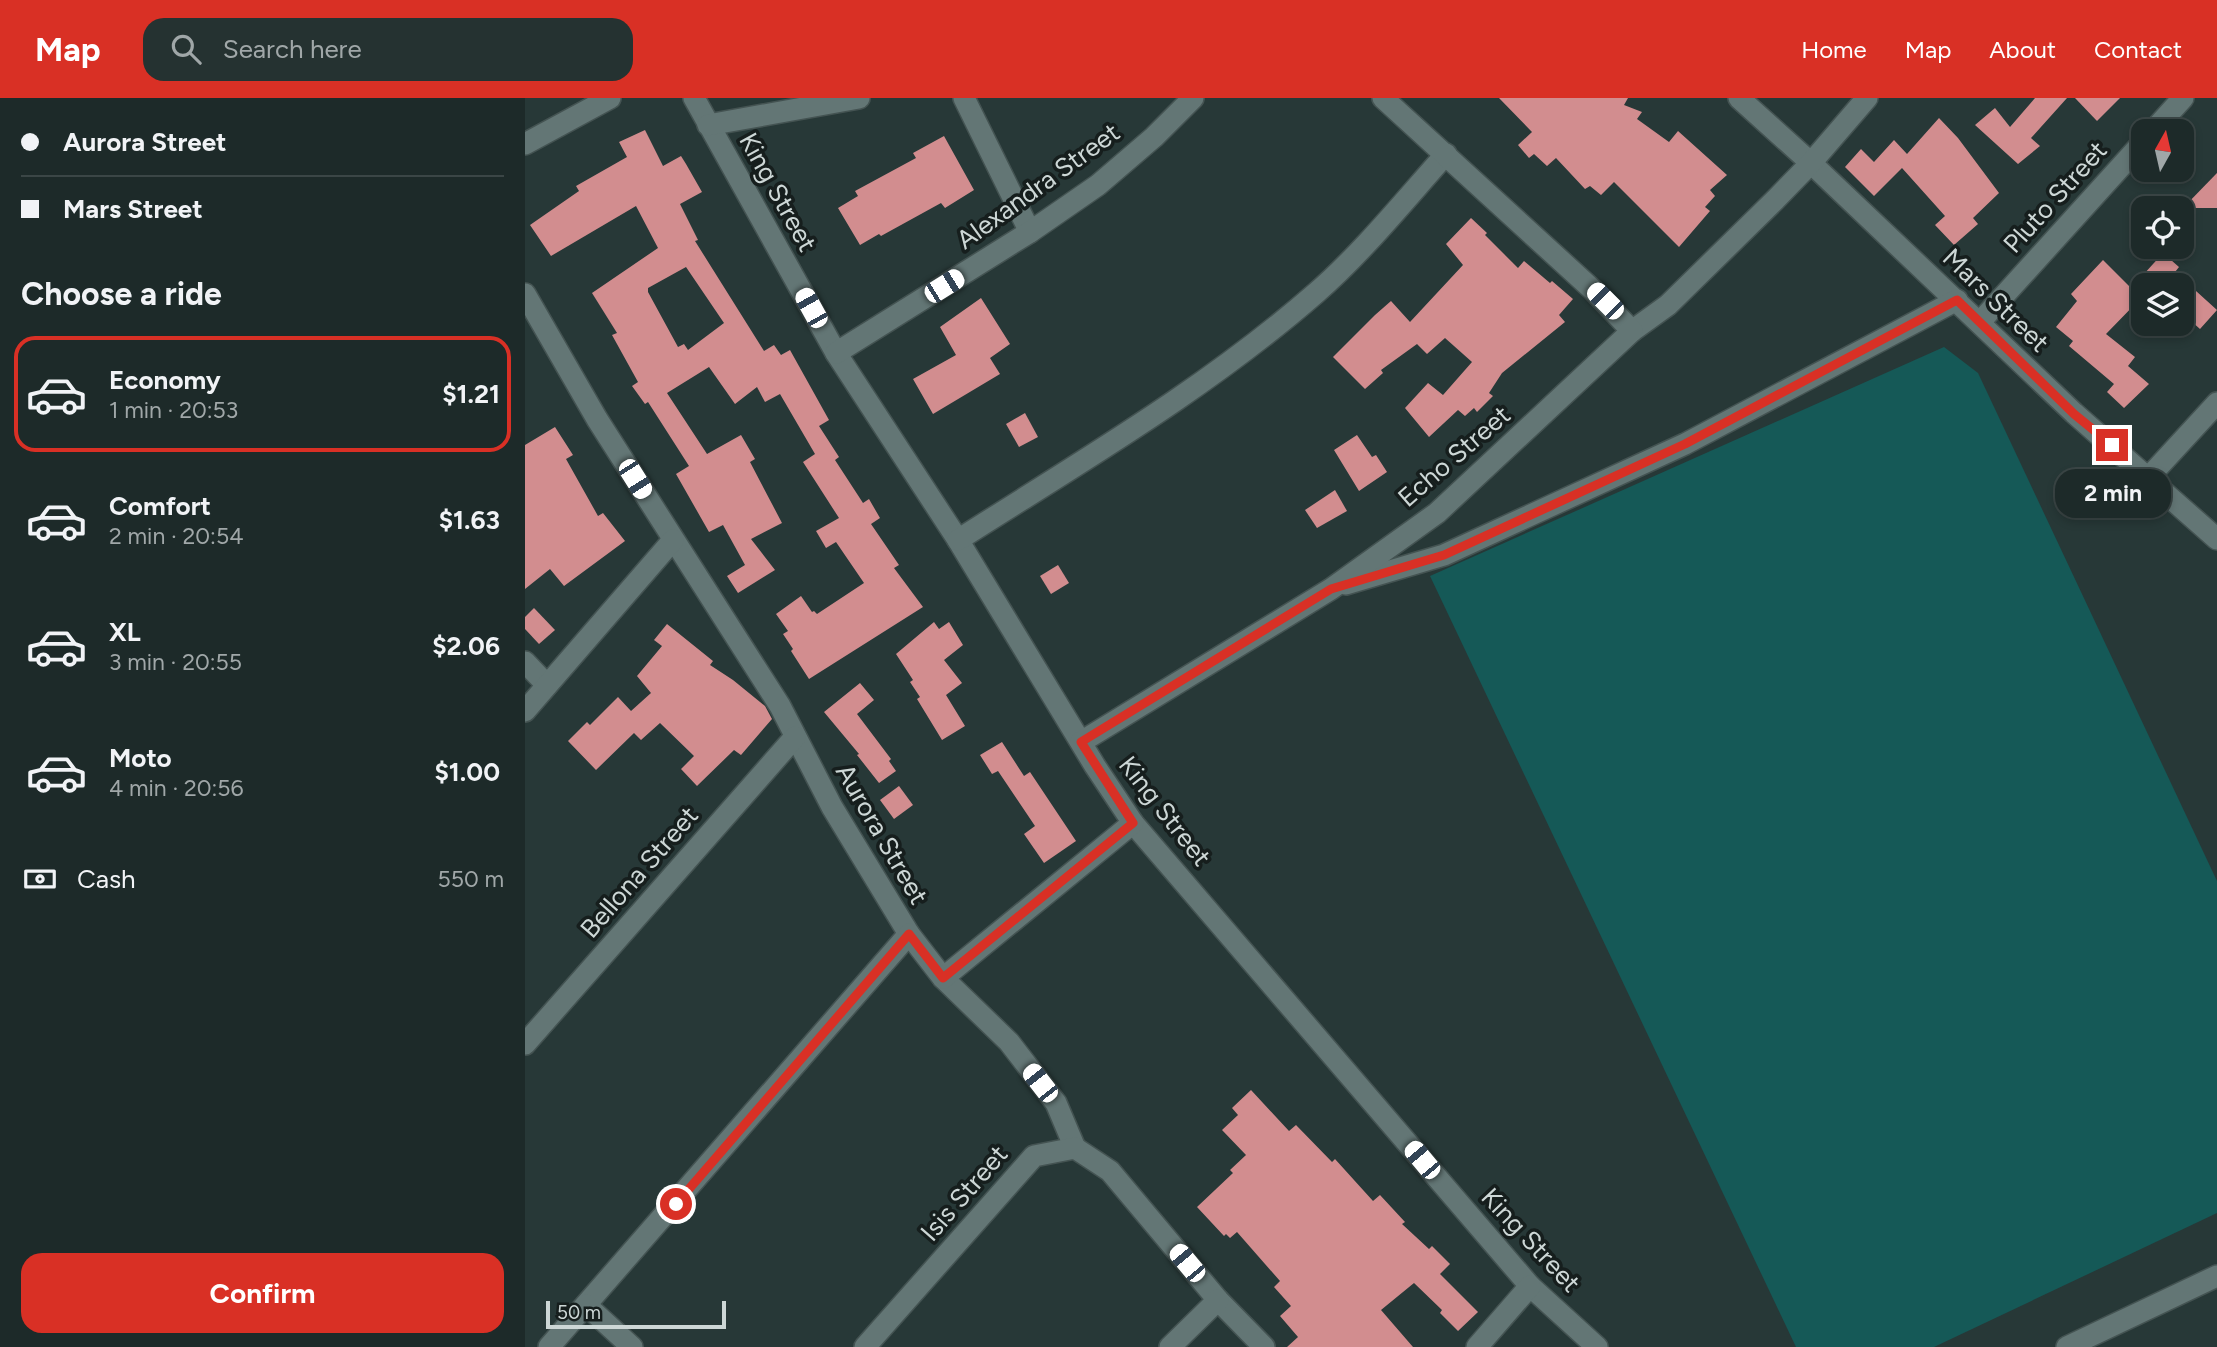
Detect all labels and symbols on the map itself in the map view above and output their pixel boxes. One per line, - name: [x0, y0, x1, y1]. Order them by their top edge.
- street label: Alexandra Street: [950, 116, 1126, 256]
- north arrow: [2131, 119, 2195, 182]
- street label: King Street: [732, 127, 824, 257]
- street label: Pluto Street: [1996, 134, 2114, 259]
- street label: Mars Street: [1936, 241, 2056, 359]
- car: [921, 266, 968, 306]
- car: [1583, 279, 1628, 323]
- car: [792, 285, 831, 331]
- street label: Echo Street: [1391, 398, 1517, 513]
- route end: [2096, 429, 2128, 461]
- car: [615, 456, 656, 502]
- callout: 2 min: [2054, 470, 2170, 518]
- street label: King Street: [1112, 750, 1218, 873]
- street label: Aurora Street: [829, 758, 935, 910]
- street label: Bellona Street: [573, 800, 705, 944]
- car: [1019, 1060, 1062, 1106]
- car: [1401, 1137, 1444, 1183]
- street label: Isis Street: [914, 1138, 1014, 1247]
- street label: King Street: [1475, 1181, 1587, 1299]
- route start: [660, 1188, 692, 1220]
- car: [1166, 1240, 1209, 1286]
- scale bar: [546, 1298, 726, 1330]

